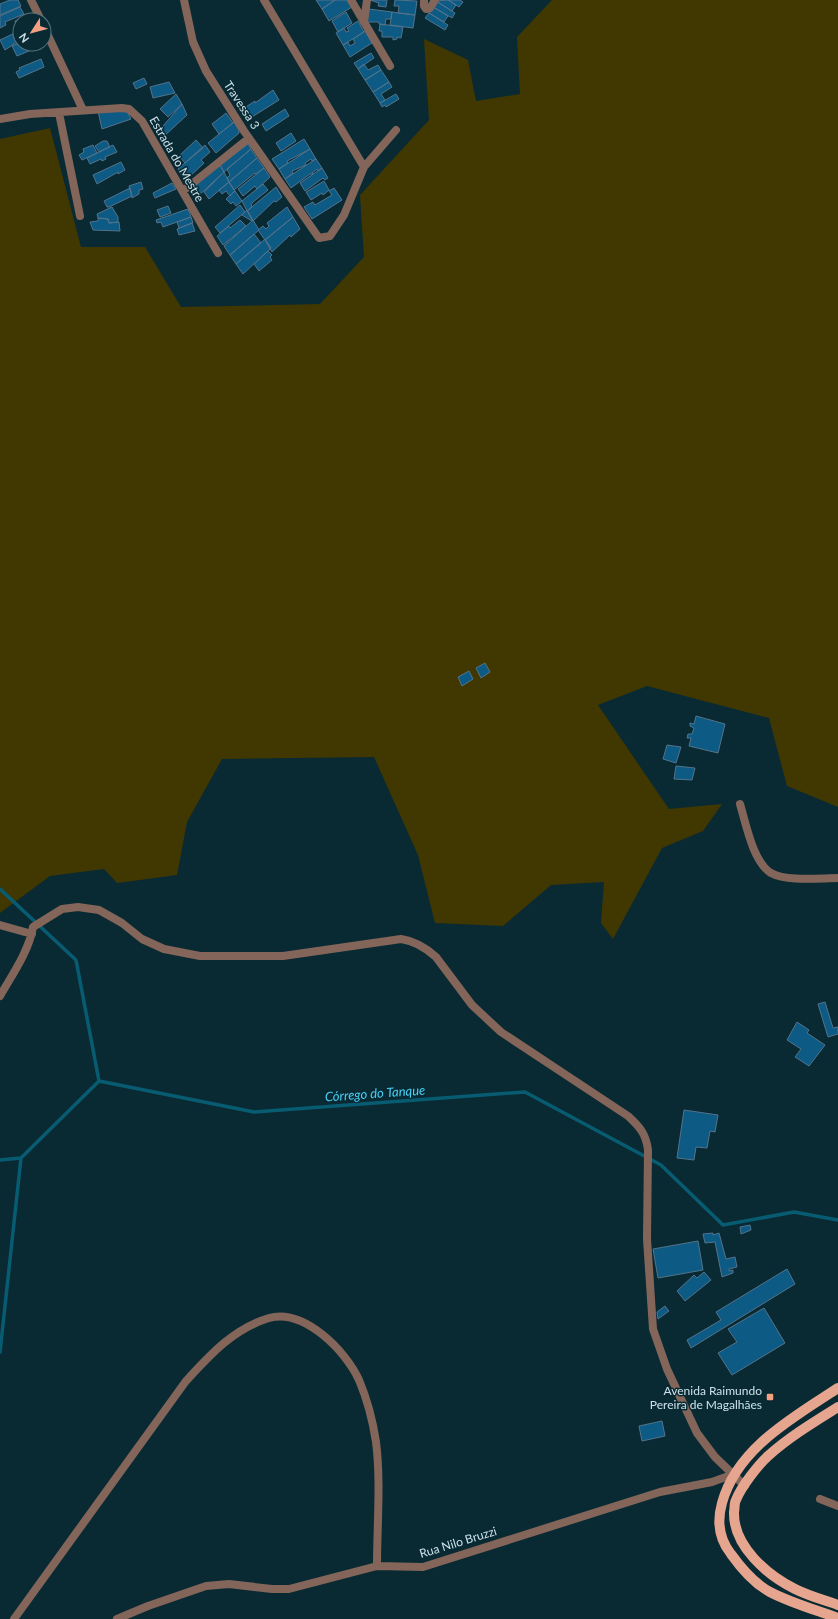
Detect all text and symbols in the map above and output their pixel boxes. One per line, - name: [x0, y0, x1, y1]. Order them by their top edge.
- north arrow: [12, 12, 52, 52]
- text: N: [16, 31, 31, 45]
- street label: Travessa 3: [221, 78, 263, 132]
- street label: Estrada do Mestre: [146, 114, 208, 204]
- water label: Córrego do Tanque: [324, 1082, 426, 1104]
- place label: Avenida Raimundo Pereira de Magalhães: [650, 1383, 762, 1412]
- marker: Avenida Raimundo Pereira de Magalhães: [765, 1392, 775, 1402]
- street label: Rua Nilo Bruzzi: [418, 1523, 499, 1561]

